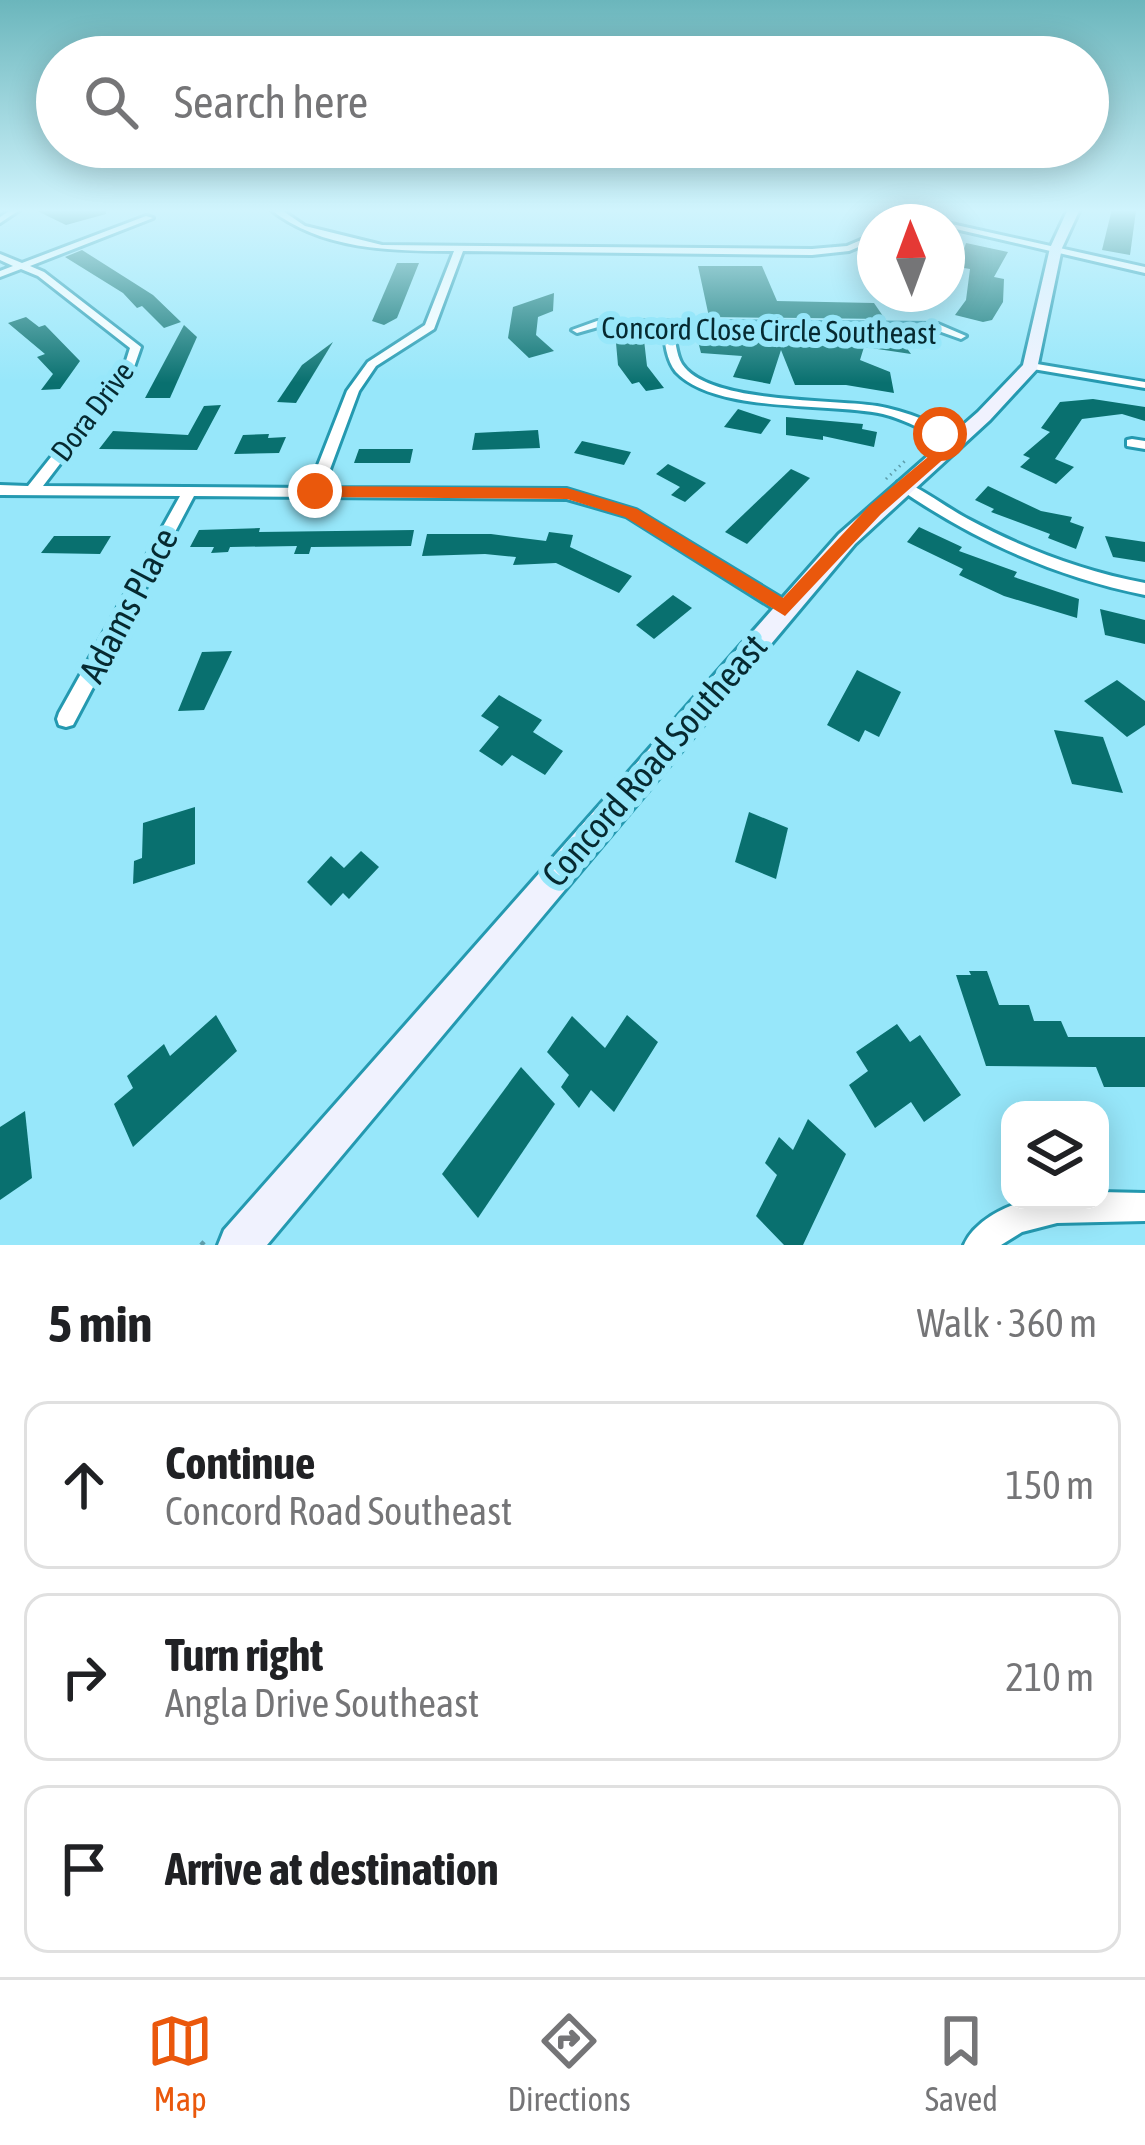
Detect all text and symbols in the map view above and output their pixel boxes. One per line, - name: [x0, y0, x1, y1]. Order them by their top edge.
- search box: [36, 36, 1109, 168]
- icon: search: [78, 69, 144, 135]
- text: Search here: [174, 76, 368, 128]
- north arrow: [857, 204, 965, 312]
- street label: Concord Close Circle Southeast: [601, 310, 937, 350]
- street label: Dora Drive: [44, 355, 140, 467]
- route start: [913, 407, 967, 461]
- route end: [288, 464, 342, 518]
- street label: Adams Place: [70, 521, 186, 689]
- street label: Concord Road Southeast: [533, 625, 775, 895]
- map controls: [1001, 1101, 1109, 1209]
- button: layers: [1001, 1101, 1109, 1209]
- text: 5 min: [48, 1294, 152, 1353]
- text: Walk · 360 m: [917, 1301, 1097, 1345]
- text: Continue: [165, 1437, 316, 1489]
- icon: ahead: [51, 1452, 117, 1518]
- text: 150 m: [1006, 1463, 1094, 1507]
- text: Concord Road Southeast: [165, 1489, 512, 1533]
- text: Turn right: [165, 1629, 323, 1681]
- icon: right: [51, 1644, 117, 1710]
- text: 210 m: [1006, 1655, 1094, 1699]
- text: Angla Drive Southeast: [165, 1681, 479, 1725]
- icon: arrive: [51, 1836, 117, 1902]
- text: Arrive at destination: [165, 1843, 499, 1895]
- tab: Map: [147, 2008, 213, 2118]
- tab: Directions: [507, 2008, 631, 2118]
- tab: Saved: [925, 2008, 998, 2118]

